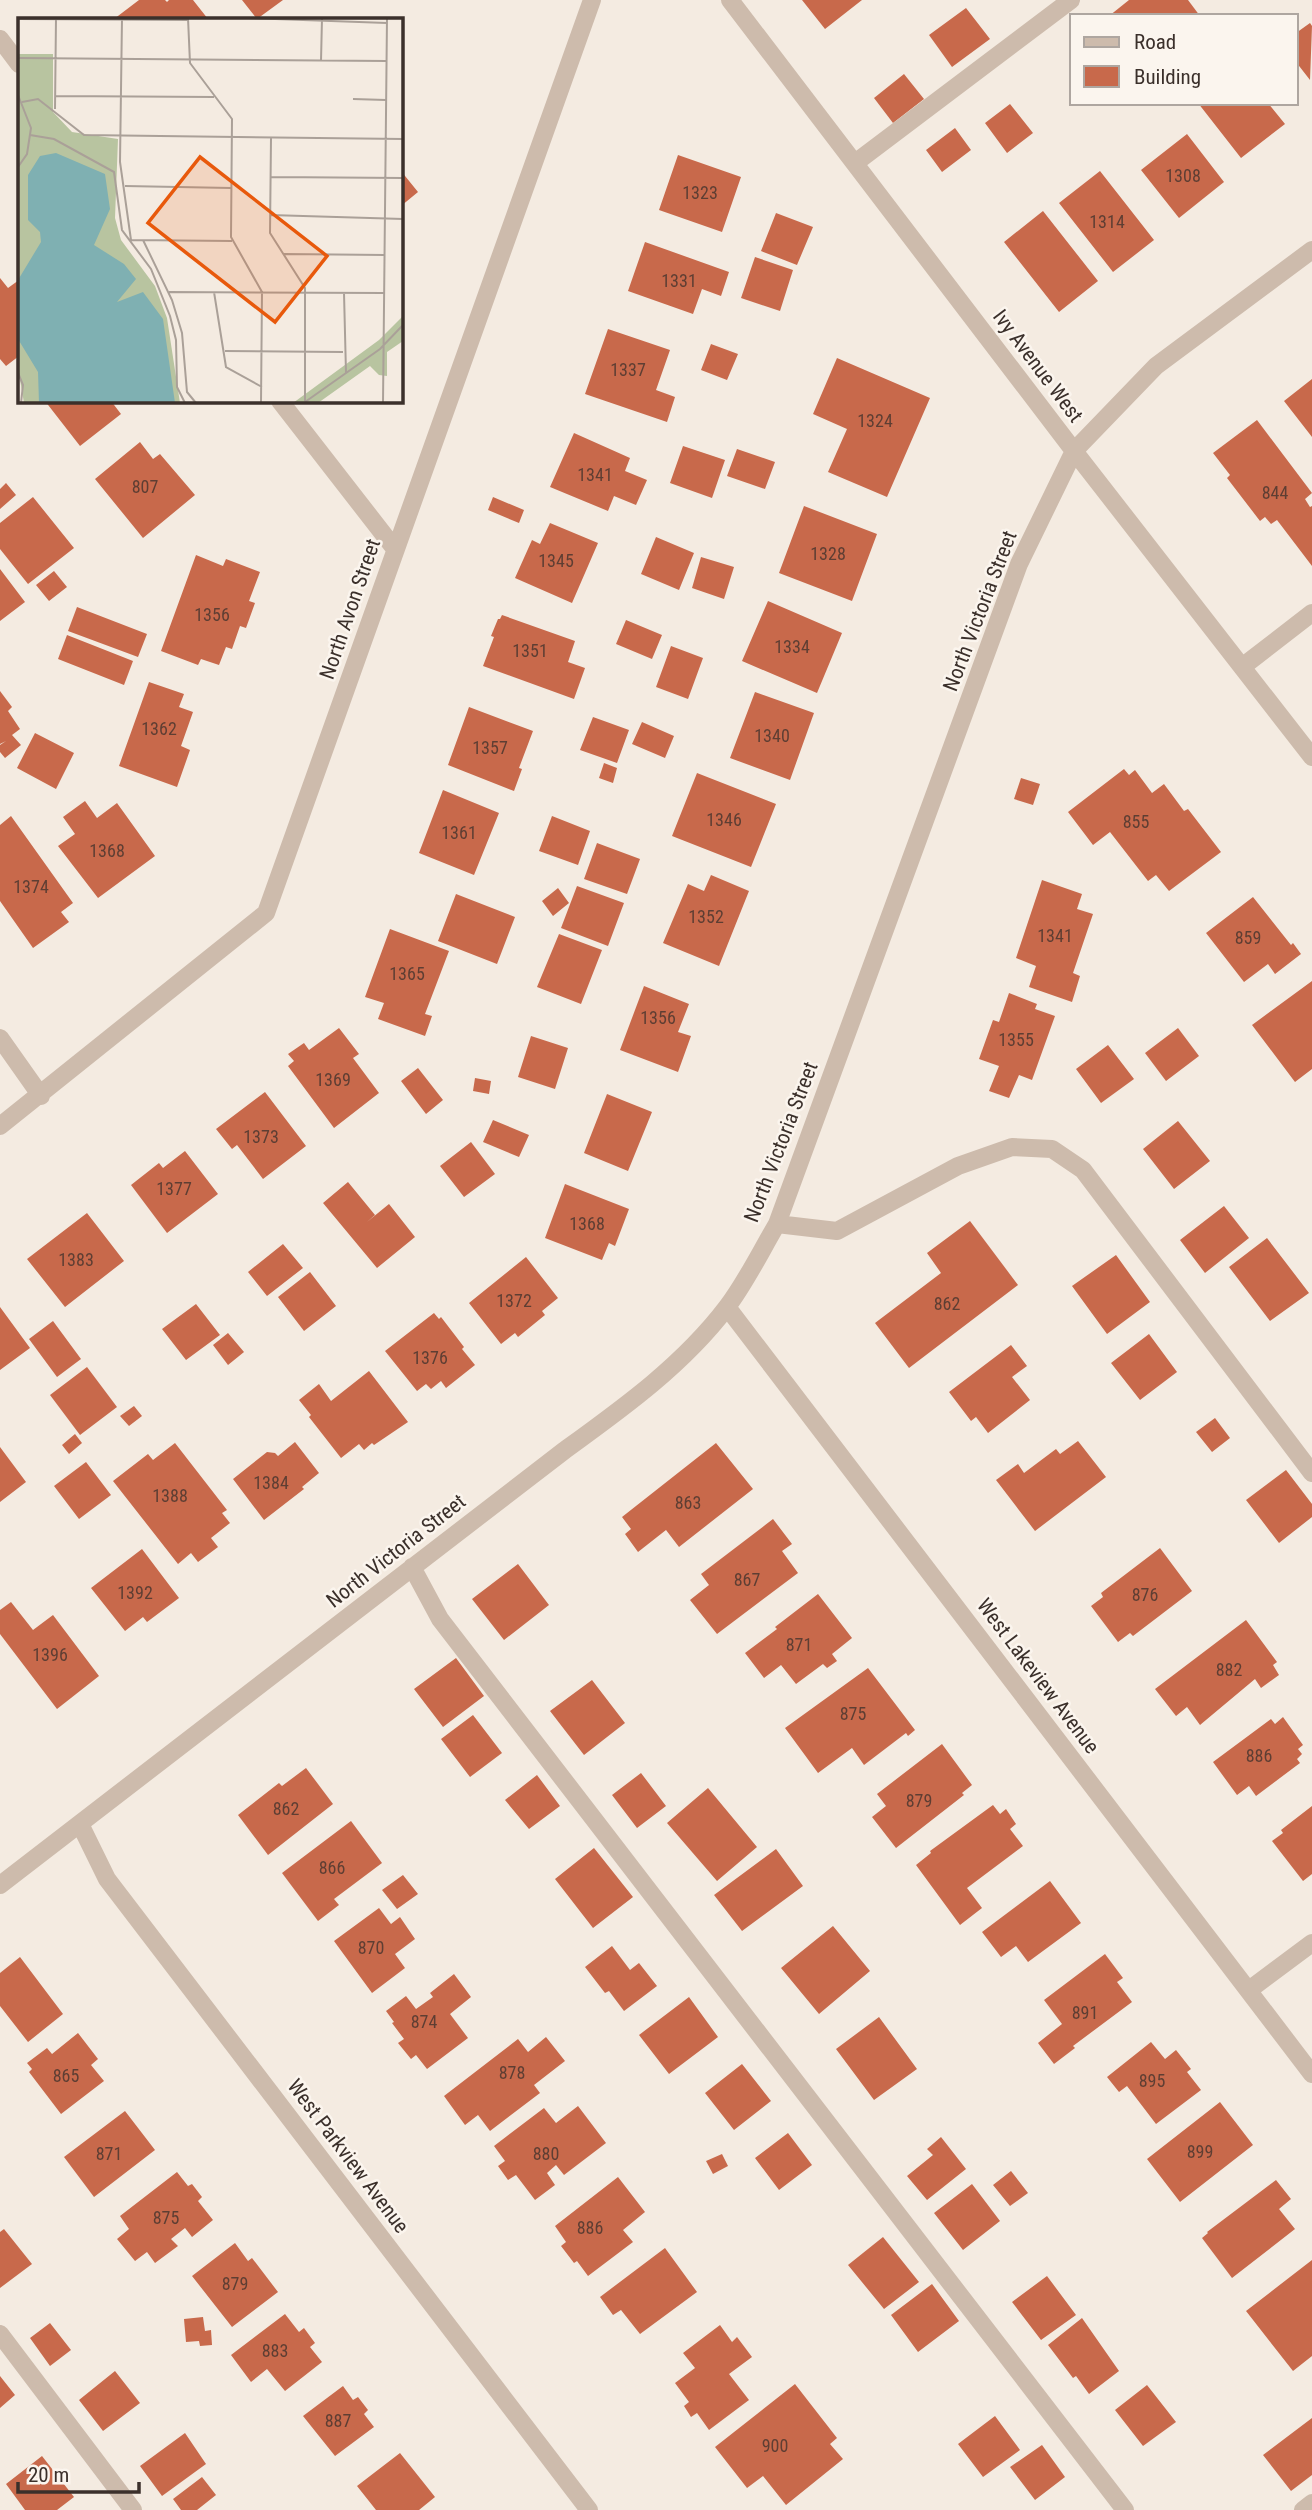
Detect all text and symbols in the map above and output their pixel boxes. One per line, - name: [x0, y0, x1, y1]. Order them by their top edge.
- legend: [1070, 14, 1298, 105]
- inset map: [18, 18, 402, 402]
- text: Road: [1134, 30, 1176, 54]
- text: Building: [1134, 65, 1201, 89]
- house number: 1308: [1165, 165, 1201, 186]
- house number: 1323: [682, 182, 718, 203]
- house number: 1314: [1089, 211, 1125, 232]
- house number: 1331: [661, 270, 697, 291]
- street label: Ivy Avenue West: [988, 305, 1088, 427]
- house number: 1337: [610, 359, 646, 380]
- house number: 1324: [857, 410, 893, 431]
- house number: 1341: [577, 464, 613, 485]
- house number: 807: [132, 476, 158, 497]
- house number: 844: [1262, 482, 1288, 503]
- street label: North Victoria Street: [938, 527, 1022, 695]
- street label: North Avon Street: [315, 536, 385, 682]
- house number: 1328: [810, 543, 846, 564]
- house number: 1345: [538, 550, 574, 571]
- house number: 1356: [194, 604, 230, 625]
- house number: 1334: [774, 636, 810, 657]
- house number: 1351: [512, 640, 548, 661]
- house number: 1362: [141, 718, 177, 739]
- house number: 1340: [754, 725, 790, 746]
- house number: 1357: [472, 737, 508, 758]
- house number: 1346: [706, 809, 742, 830]
- house number: 855: [1123, 811, 1149, 832]
- house number: 1361: [441, 822, 477, 843]
- house number: 1368: [89, 840, 125, 861]
- house number: 1374: [13, 876, 49, 897]
- house number: 1352: [688, 906, 724, 927]
- house number: 1341: [1037, 925, 1073, 946]
- house number: 859: [1235, 927, 1261, 948]
- house number: 1365: [389, 963, 425, 984]
- house number: 1356: [640, 1007, 676, 1028]
- house number: 1355: [998, 1029, 1034, 1050]
- street label: North Victoria Street: [739, 1058, 823, 1226]
- house number: 1369: [315, 1069, 351, 1090]
- house number: 1373: [243, 1126, 279, 1147]
- house number: 1377: [156, 1178, 192, 1199]
- house number: 1368: [569, 1213, 605, 1234]
- house number: 1383: [58, 1249, 94, 1270]
- house number: 1372: [496, 1290, 532, 1311]
- house number: 862: [934, 1293, 960, 1314]
- house number: 1376: [412, 1347, 448, 1368]
- house number: 1384: [253, 1472, 289, 1493]
- house number: 1388: [152, 1485, 188, 1506]
- street label: North Victoria Street: [322, 1489, 470, 1613]
- house number: 863: [675, 1492, 701, 1513]
- house number: 867: [734, 1569, 760, 1590]
- house number: 1392: [117, 1582, 153, 1603]
- house number: 876: [1132, 1584, 1158, 1605]
- street label: West Lakeview Avenue: [972, 1594, 1104, 1758]
- house number: 871: [786, 1634, 812, 1655]
- house number: 1396: [32, 1644, 68, 1665]
- house number: 882: [1216, 1659, 1242, 1680]
- house number: 875: [840, 1703, 866, 1724]
- house number: 886: [1246, 1745, 1272, 1766]
- house number: 879: [906, 1790, 932, 1811]
- house number: 862: [273, 1798, 299, 1819]
- house number: 866: [319, 1857, 345, 1878]
- house number: 870: [358, 1937, 384, 1958]
- house number: 891: [1072, 2002, 1098, 2023]
- house number: 874: [411, 2011, 437, 2032]
- house number: 878: [499, 2062, 525, 2083]
- house number: 865: [53, 2065, 79, 2086]
- house number: 895: [1139, 2070, 1165, 2091]
- street label: West Parkview Avenue: [282, 2074, 414, 2238]
- house number: 899: [1187, 2141, 1213, 2162]
- house number: 871: [96, 2143, 122, 2164]
- house number: 880: [533, 2143, 559, 2164]
- house number: 875: [153, 2207, 179, 2228]
- house number: 886: [577, 2217, 603, 2238]
- house number: 879: [222, 2273, 248, 2294]
- house number: 883: [262, 2340, 288, 2361]
- house number: 887: [325, 2410, 351, 2431]
- house number: 900: [762, 2435, 788, 2456]
- scale bar: [18, 2450, 138, 2494]
- text: 20 m: [28, 2463, 69, 2487]

